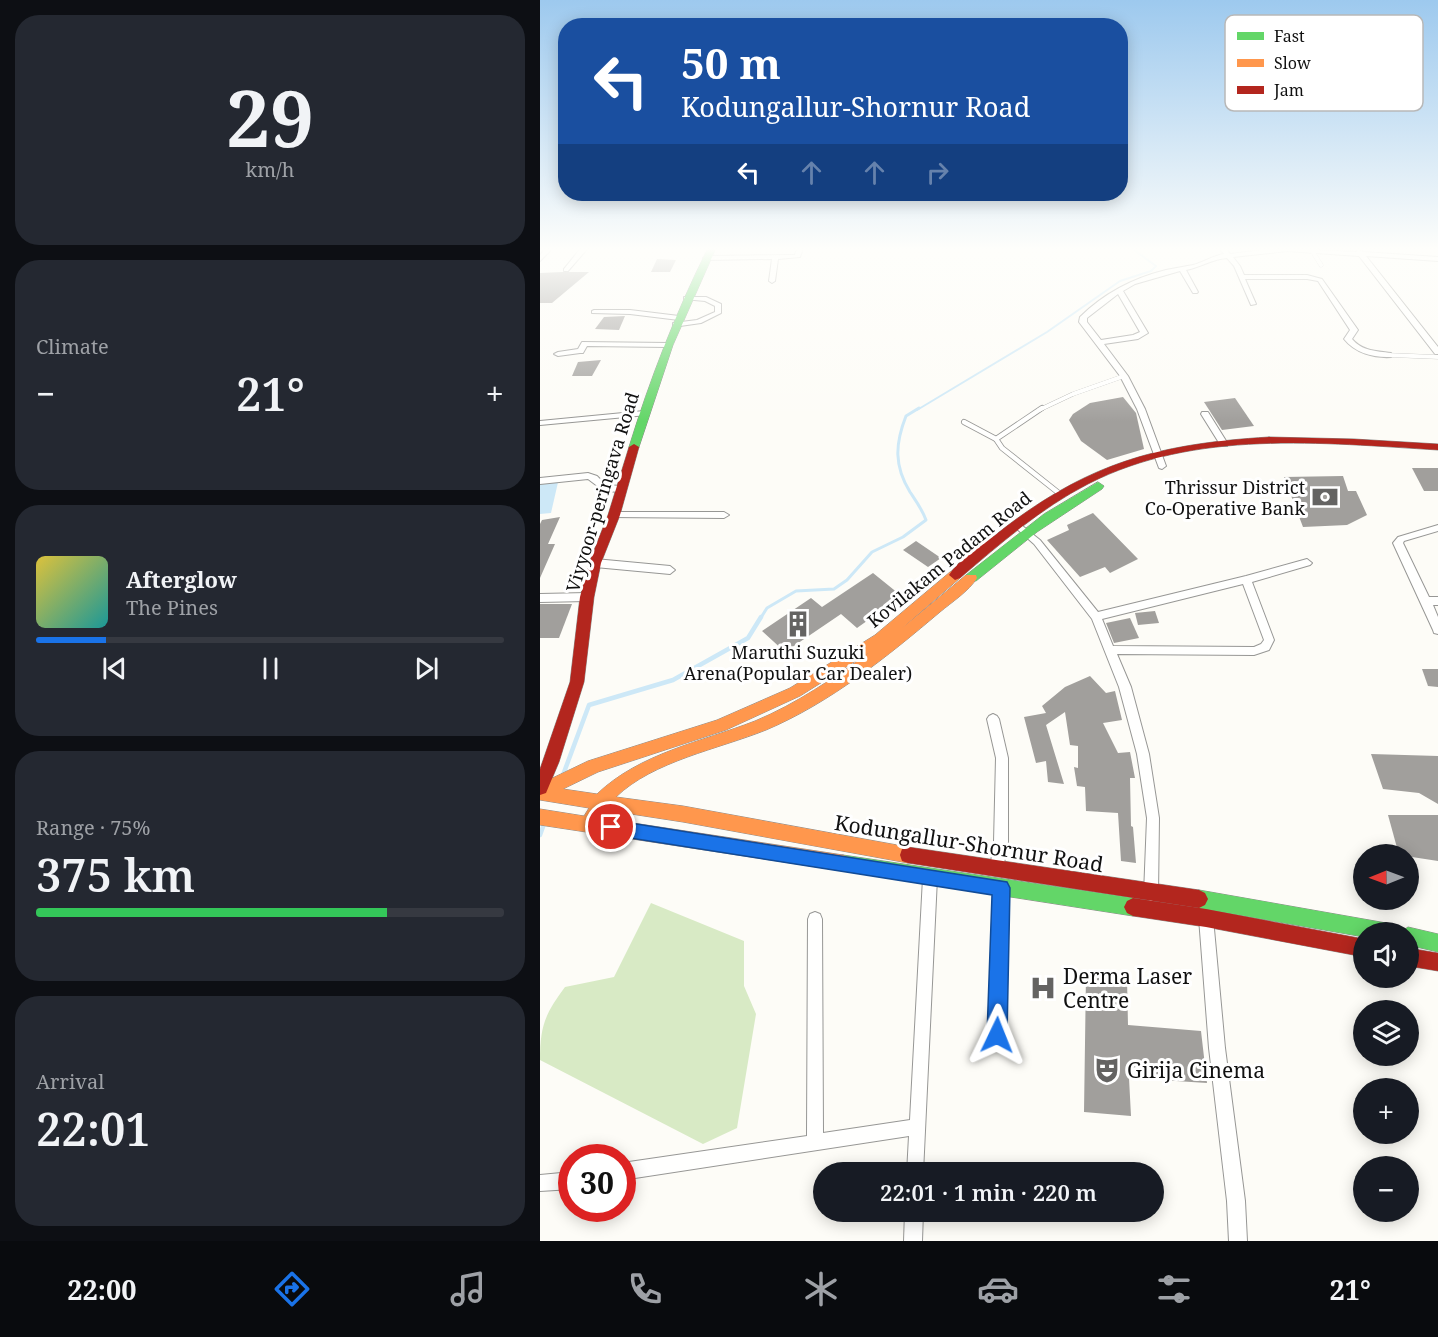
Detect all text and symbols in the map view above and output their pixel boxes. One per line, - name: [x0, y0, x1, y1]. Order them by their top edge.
- legend: [1225, 15, 1423, 111]
- text: Fast: [1274, 25, 1305, 47]
- text: 50 m: [681, 34, 781, 91]
- icon: left: [582, 42, 660, 120]
- text: Slow: [1274, 52, 1311, 74]
- text: 29: [226, 64, 314, 170]
- text: Jam: [1273, 79, 1304, 101]
- text: Kodungallur-Shornur Road: [681, 88, 1030, 125]
- text: km/h: [245, 156, 295, 183]
- icon: left: [732, 156, 765, 189]
- icon: ahead: [795, 156, 828, 189]
- icon: ahead: [858, 156, 891, 189]
- icon: right: [921, 156, 954, 189]
- text: Climate: [36, 333, 109, 360]
- text: 21°: [236, 363, 305, 424]
- text: −: [36, 371, 55, 416]
- text: +: [486, 371, 504, 416]
- street label: Viyyoor-peringava Road: [560, 389, 644, 595]
- place label: Thrissur District Co-Operative Bank: [1145, 475, 1305, 520]
- bank icon: Thrissur District Co-Operative Bank: [1310, 482, 1340, 512]
- street label: Kovilakam Padam Road: [862, 485, 1036, 633]
- text: Afterglow: [126, 564, 237, 594]
- text: The Pines: [126, 594, 218, 621]
- building icon: Maruthi Suzuki Arena(Popular Car Dealer): [783, 609, 813, 639]
- place label: Maruthi Suzuki Arena(Popular Car Dealer): [684, 640, 912, 685]
- icon: previous: [98, 652, 131, 685]
- icon: pause: [254, 652, 287, 685]
- icon: next: [410, 652, 443, 685]
- pin: [585, 801, 636, 852]
- street label: Kodungallur-Shornur Road: [833, 808, 1105, 878]
- icon: arrive: [594, 810, 627, 843]
- text: Range · 75%: [36, 814, 150, 841]
- text: 375 km: [36, 844, 195, 905]
- north arrow: [1353, 844, 1419, 910]
- map controls: [1353, 844, 1419, 1222]
- button: sound: [1353, 922, 1419, 988]
- place label: Derma Laser Centre: [1063, 962, 1192, 1014]
- hospital icon: Derma Laser Centre: [1028, 973, 1058, 1003]
- button: layers: [1353, 1000, 1419, 1066]
- position arrow: [965, 1003, 1029, 1067]
- theatre icon: Girija Cinema: [1092, 1055, 1122, 1085]
- place label: Girija Cinema: [1127, 1056, 1265, 1084]
- text: Arrival: [36, 1068, 104, 1095]
- button: +: [1353, 1078, 1419, 1144]
- text: 22:01: [36, 1098, 151, 1159]
- speed limit sign: 30: [558, 1144, 636, 1222]
- button: −: [1353, 1156, 1419, 1222]
- text: 22:01 · 1 min · 220 m: [880, 1177, 1097, 1207]
- icon: directions: [271, 1268, 313, 1310]
- icon: music: [447, 1268, 489, 1310]
- icon: phone: [624, 1268, 666, 1310]
- icon: climate: [800, 1268, 842, 1310]
- icon: car: [977, 1268, 1019, 1310]
- icon: filters: [1153, 1268, 1195, 1310]
- text: 22:00: [67, 1271, 136, 1308]
- text: 21°: [1329, 1271, 1371, 1308]

